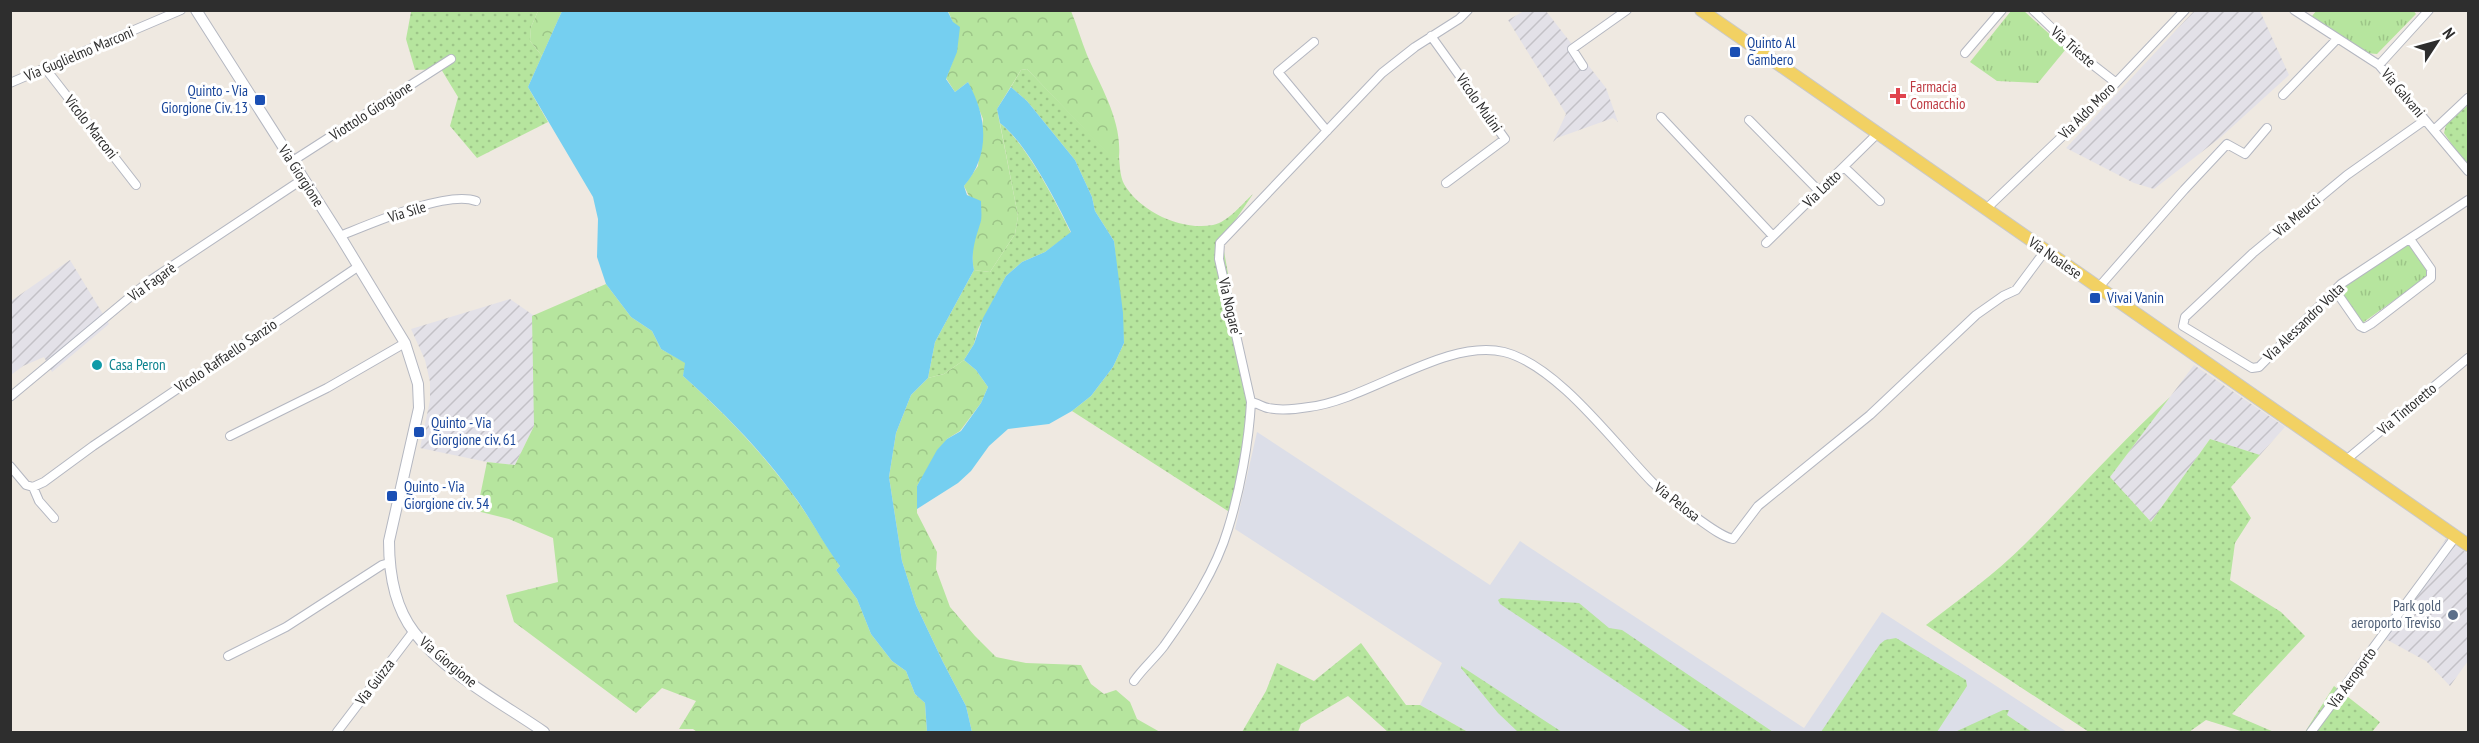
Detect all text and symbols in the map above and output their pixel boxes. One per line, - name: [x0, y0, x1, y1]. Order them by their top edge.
- north arrow: [2407, 12, 2467, 72]
- street label: Via Trieste: [2046, 21, 2100, 71]
- street label: Via Guglielmo Marconi: [20, 22, 136, 85]
- text: N: [2439, 24, 2460, 43]
- place label: Quinto Al Gambero: [1747, 33, 1796, 69]
- marker: Quinto Al Gambero: [1728, 45, 1742, 59]
- street label: Via Galvani: [2377, 64, 2429, 121]
- street label: Vicolo Mulini: [1452, 69, 1507, 136]
- street label: Viottolo Giorgione: [325, 77, 416, 145]
- place label: Farmacia Comacchio: [1910, 77, 1965, 113]
- street label: Via Aldo Moro: [2054, 78, 2119, 144]
- place label: Quinto - Via Giorgione Civ. 13: [161, 81, 248, 117]
- marker: Farmacia Comacchio: [1891, 89, 1905, 103]
- street label: Vicolo Marconi: [60, 90, 122, 162]
- marker: Quinto - Via Giorgione Civ. 13: [253, 93, 267, 107]
- street label: Via Giorgione: [274, 141, 328, 210]
- street label: Via Lotto: [1798, 166, 1845, 212]
- street label: Via Meucci: [2269, 191, 2324, 241]
- street label: Via Sile: [385, 197, 428, 227]
- street label: Via Noalese: [2024, 232, 2086, 283]
- street label: Via Fagarè: [123, 258, 179, 306]
- street label: Via Nogare': [1214, 275, 1246, 338]
- street label: Via Alessandro Volta: [2259, 278, 2348, 366]
- place label: Vivai Vanin: [2106, 288, 2164, 307]
- marker: Vivai Vanin: [2088, 291, 2102, 305]
- street label: Vicolo Raffaello Sanzio: [170, 314, 280, 397]
- place label: Casa Peron: [109, 355, 166, 374]
- marker: Casa Peron: [90, 358, 104, 372]
- street label: Via Tintoretto: [2373, 379, 2440, 439]
- place label: Quinto - Via Giorgione civ. 61: [431, 413, 516, 449]
- marker: Quinto - Via Giorgione civ. 61: [412, 425, 426, 439]
- place label: Quinto - Via Giorgione civ. 54: [404, 477, 490, 513]
- street label: Via Pelosa: [1650, 477, 1704, 525]
- marker: Quinto - Via Giorgione civ. 54: [385, 489, 399, 503]
- place label: Park gold aeroporto Treviso: [2351, 596, 2441, 632]
- marker: Park gold aeroporto Treviso: [2446, 608, 2460, 622]
- street label: Via Giorgione: [415, 631, 481, 691]
- street label: Via Aeroporto: [2323, 644, 2380, 713]
- street label: Via Guizza: [350, 655, 398, 710]

